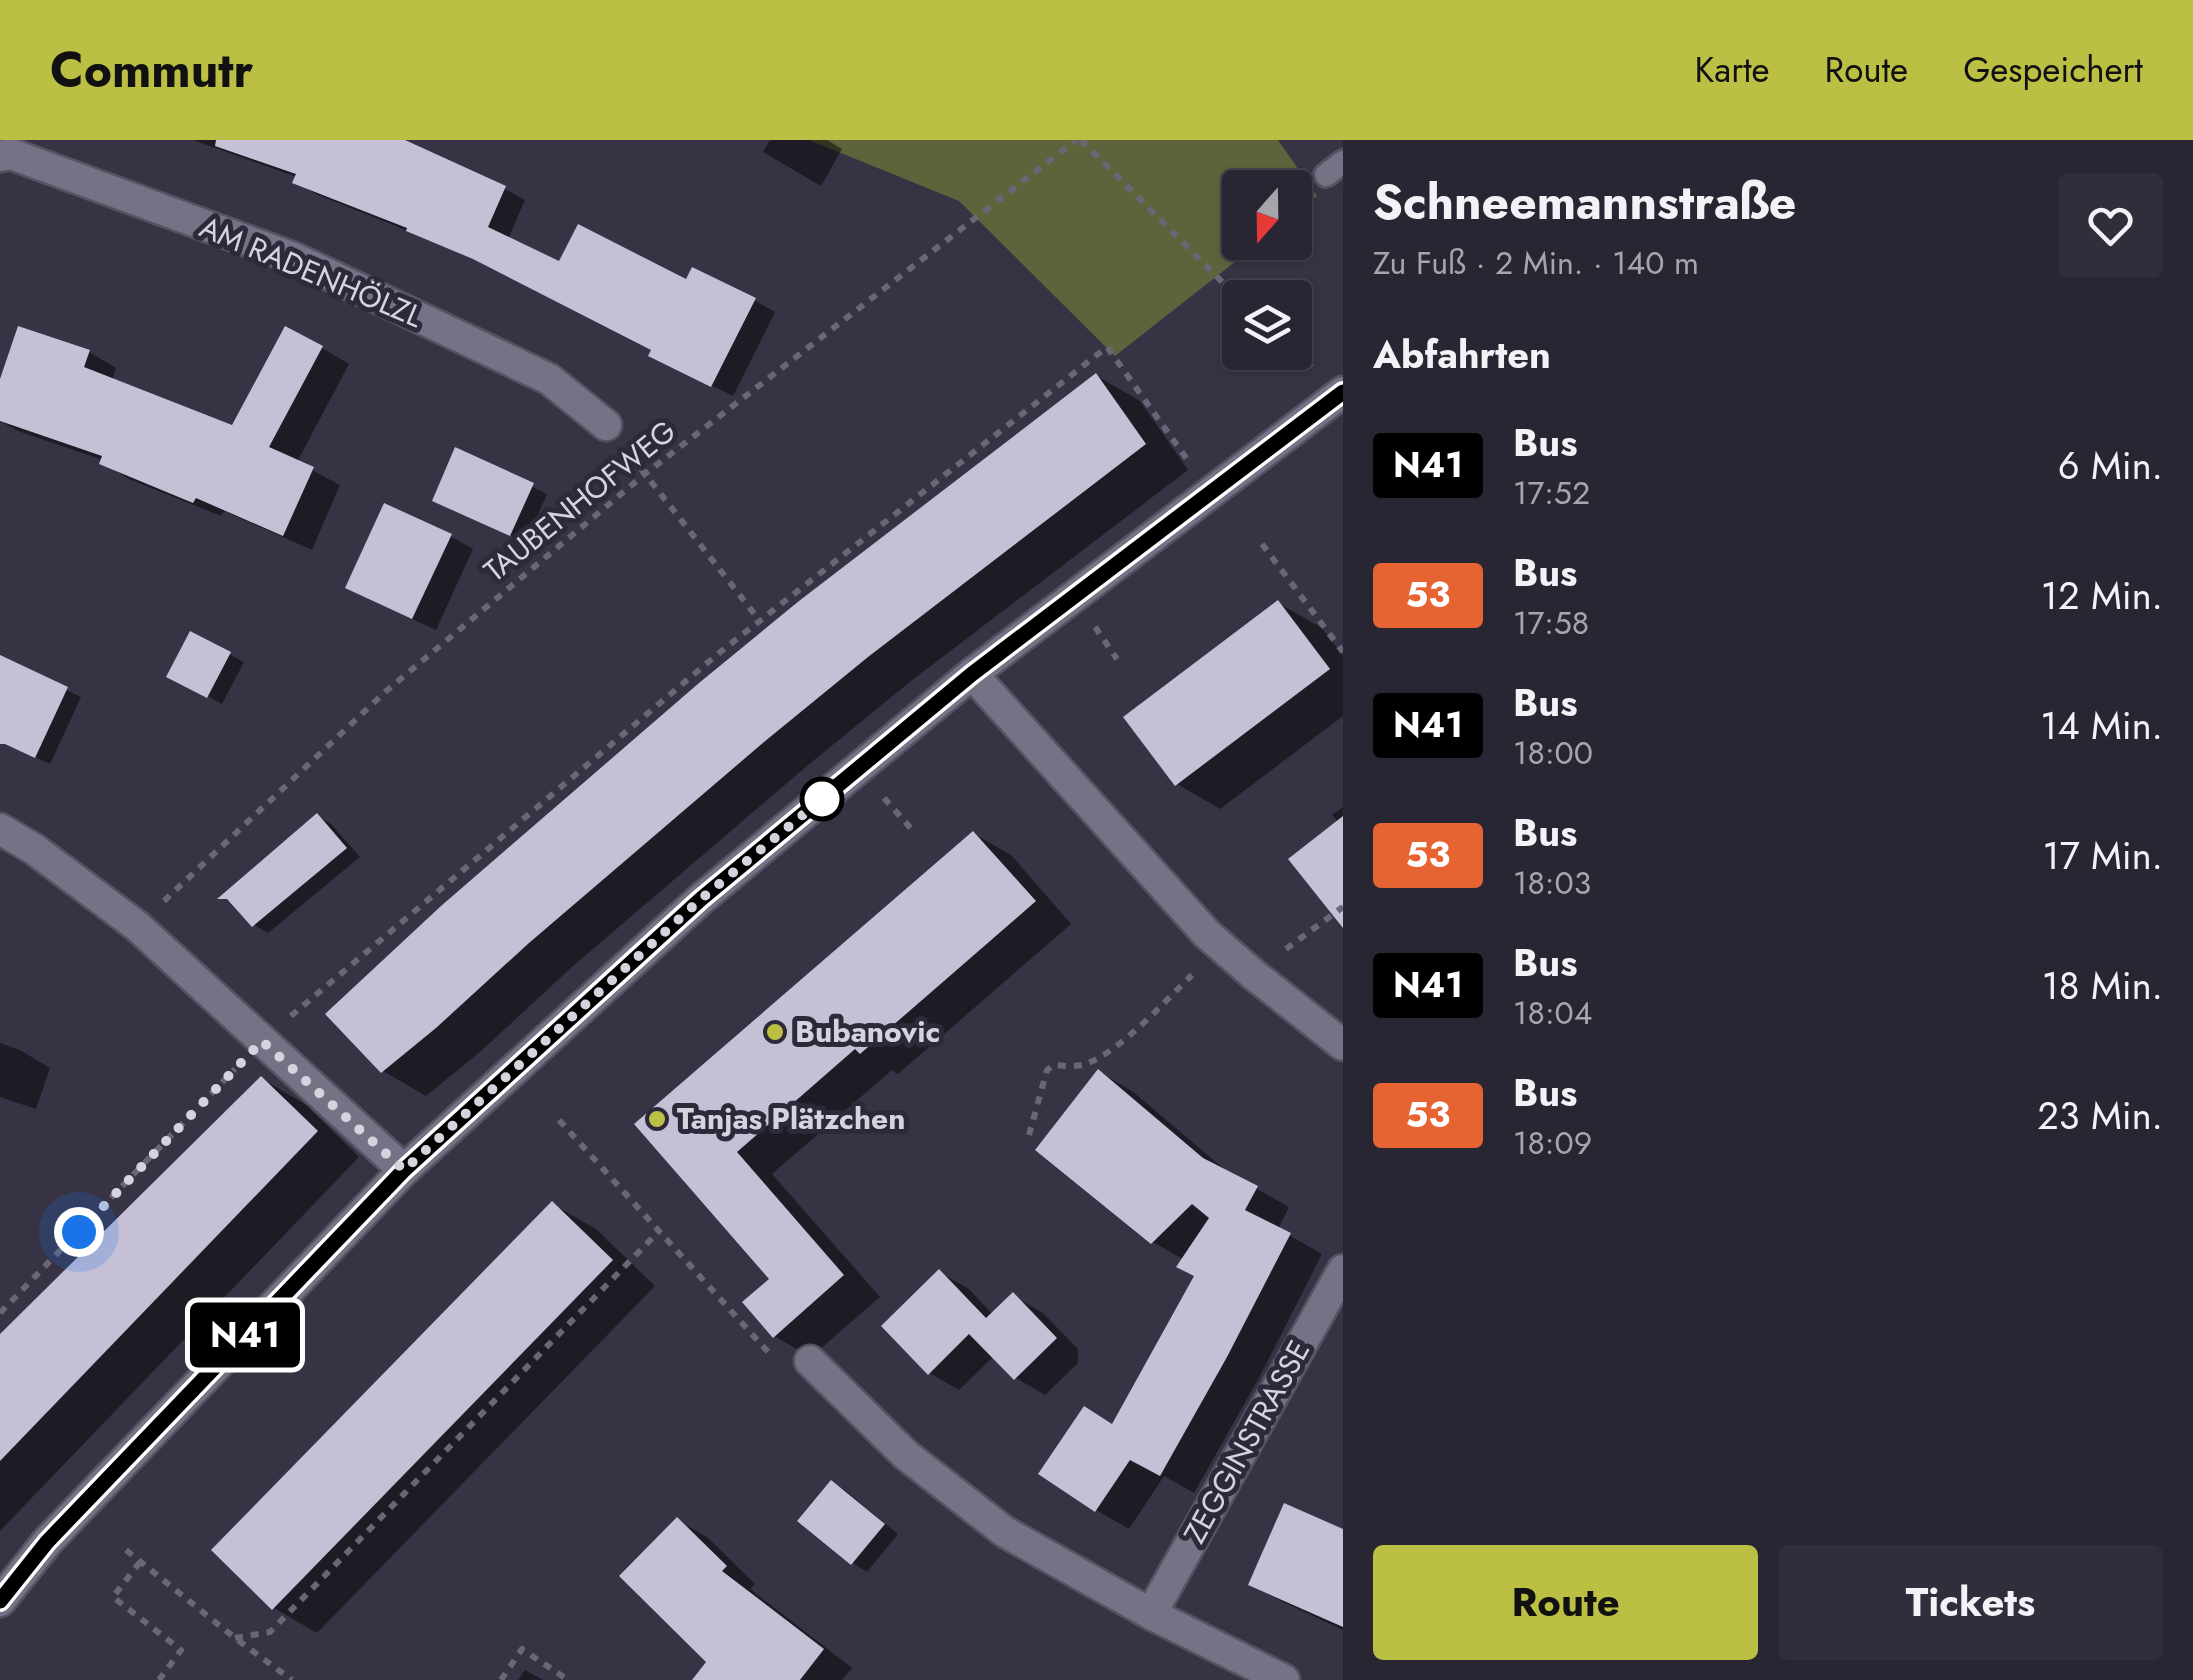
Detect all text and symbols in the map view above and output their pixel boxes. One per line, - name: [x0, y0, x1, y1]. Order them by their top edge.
- text: Commutr: [50, 36, 253, 105]
- text: Karte: [1695, 45, 1770, 95]
- text: Route: [1825, 45, 1908, 95]
- text: Gespeichert: [1963, 45, 2143, 95]
- text: Schneemannstraße: [1373, 168, 1796, 237]
- north arrow: [1222, 170, 1312, 260]
- map controls: [1222, 170, 1312, 370]
- button: heart: [2058, 173, 2163, 278]
- street label: AM RADENHÖLZL: [193, 205, 430, 338]
- text: Zu Fuß · 2 Min. · 140 m: [1373, 240, 1699, 286]
- button: layers: [1222, 280, 1312, 370]
- text: Abfahrten: [1373, 327, 1551, 382]
- street label: TAUBENHOFWEG: [475, 410, 685, 591]
- text: Bus: [1513, 415, 1577, 470]
- text: 6 Min.: [2058, 438, 2163, 493]
- text: N41: [1393, 440, 1463, 490]
- text: 17:52: [1513, 470, 1590, 516]
- text: Bus: [1513, 545, 1577, 600]
- text: 12 Min.: [2041, 568, 2163, 623]
- text: 53: [1406, 570, 1450, 620]
- text: 17:58: [1513, 600, 1589, 646]
- text: Bus: [1513, 675, 1577, 730]
- text: 14 Min.: [2040, 698, 2163, 753]
- text: N41: [1393, 700, 1463, 750]
- text: 18:00: [1513, 730, 1593, 776]
- unlabelled marker: [801, 778, 843, 820]
- text: Bus: [1513, 805, 1577, 860]
- text: 17 Min.: [2043, 828, 2163, 883]
- text: 53: [1406, 830, 1450, 880]
- text: 18:03: [1513, 860, 1591, 906]
- text: Bus: [1513, 935, 1577, 990]
- text: 18 Min.: [2042, 958, 2163, 1013]
- text: N41: [1393, 960, 1463, 1010]
- text: 18:04: [1513, 990, 1592, 1036]
- place label: Bubanovic: [795, 1010, 940, 1053]
- marker: Bubanovic: [764, 1021, 786, 1043]
- text: Bus: [1513, 1065, 1577, 1120]
- text: 23 Min.: [2037, 1088, 2163, 1143]
- text: 53: [1406, 1090, 1450, 1140]
- place label: Tanjas Plätzchen: [677, 1097, 905, 1140]
- marker: Tanjas Plätzchen: [646, 1108, 668, 1130]
- text: 18:09: [1513, 1120, 1592, 1166]
- your location: [54, 1207, 104, 1257]
- line badge: N41: [188, 1302, 302, 1368]
- text: N41: [210, 1310, 280, 1360]
- street label: ZEGGINSTRASSE: [1173, 1332, 1320, 1551]
- button: Route: [1373, 1545, 1758, 1660]
- button: Tickets: [1778, 1545, 2163, 1660]

